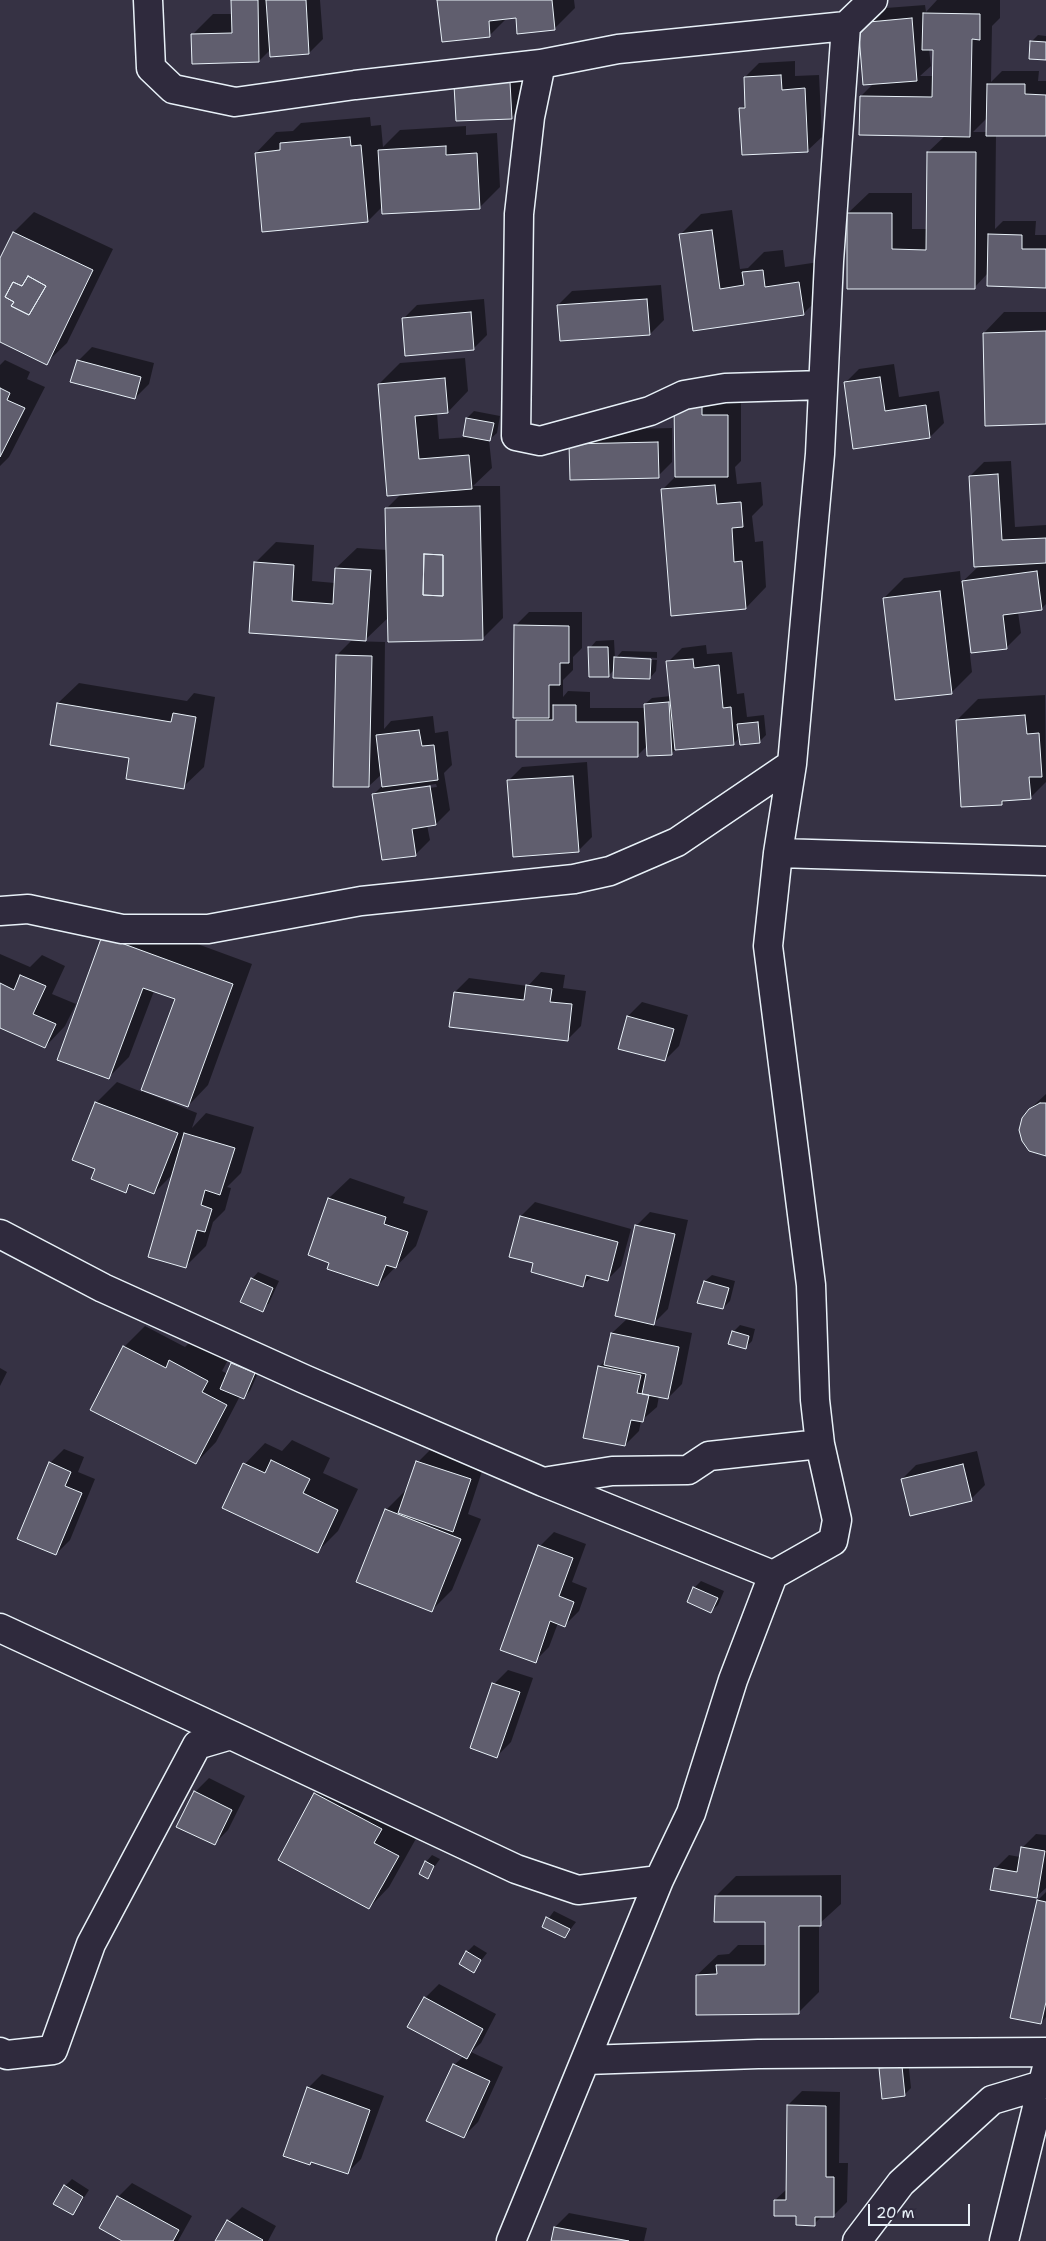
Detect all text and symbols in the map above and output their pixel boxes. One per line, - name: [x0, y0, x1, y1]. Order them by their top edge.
- scale bar: [871, 2194, 974, 2226]
- text: 20 m: [876, 2203, 915, 2223]

